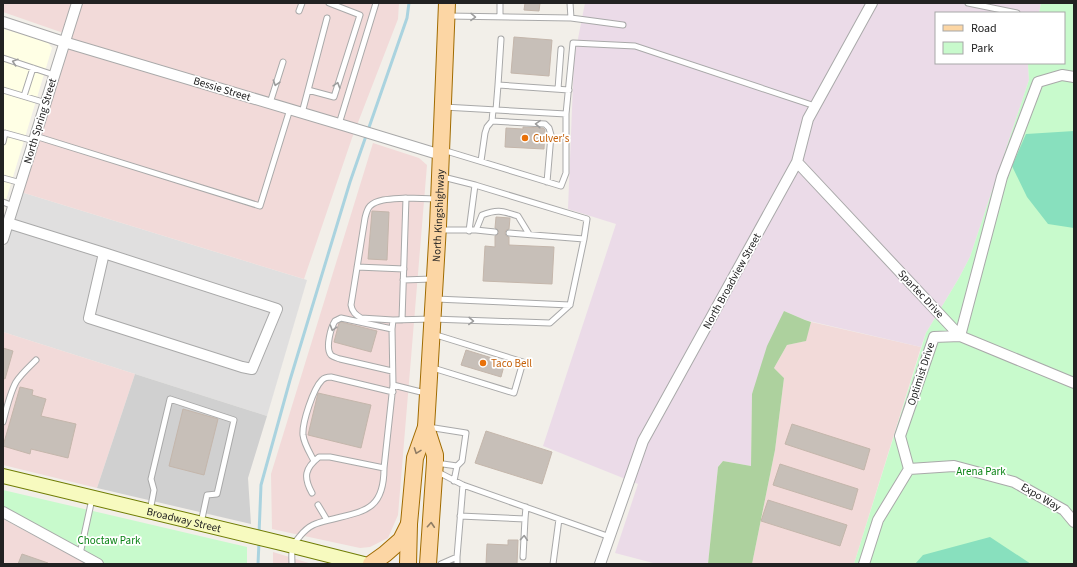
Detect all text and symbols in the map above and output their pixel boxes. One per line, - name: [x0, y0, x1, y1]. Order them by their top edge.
- legend: [935, 12, 1065, 64]
- one-way arrow: [470, 13, 476, 21]
- text: Road: [971, 20, 997, 37]
- text: Park: [971, 40, 993, 57]
- one-way arrow: [12, 58, 19, 67]
- street label: Bessie Street: [192, 73, 253, 105]
- street label: North Spring Street: [20, 76, 60, 166]
- one-way arrow: [273, 79, 281, 86]
- one-way arrow: [332, 82, 341, 89]
- one-way arrow: [535, 119, 541, 128]
- place label: Culver's: [533, 131, 570, 146]
- marker: Culver's: [520, 133, 530, 143]
- street label: North Kingshighway: [428, 169, 448, 262]
- street label: North Broadview Street: [699, 230, 765, 332]
- street label: Spartec Drive: [895, 266, 948, 322]
- one-way arrow: [468, 316, 474, 325]
- one-way arrow: [329, 324, 338, 331]
- street label: Optimist Drive: [904, 340, 938, 408]
- place label: Taco Bell: [491, 356, 532, 371]
- marker: Taco Bell: [478, 358, 488, 368]
- one-way arrow: [413, 447, 421, 454]
- park label: Arena Park: [956, 464, 1006, 479]
- street label: Expo Way: [1018, 480, 1064, 514]
- street label: Broadway Street: [145, 503, 223, 536]
- one-way arrow: [426, 522, 435, 528]
- park label: Choctaw Park: [78, 533, 141, 548]
- one-way arrow: [519, 535, 528, 541]

